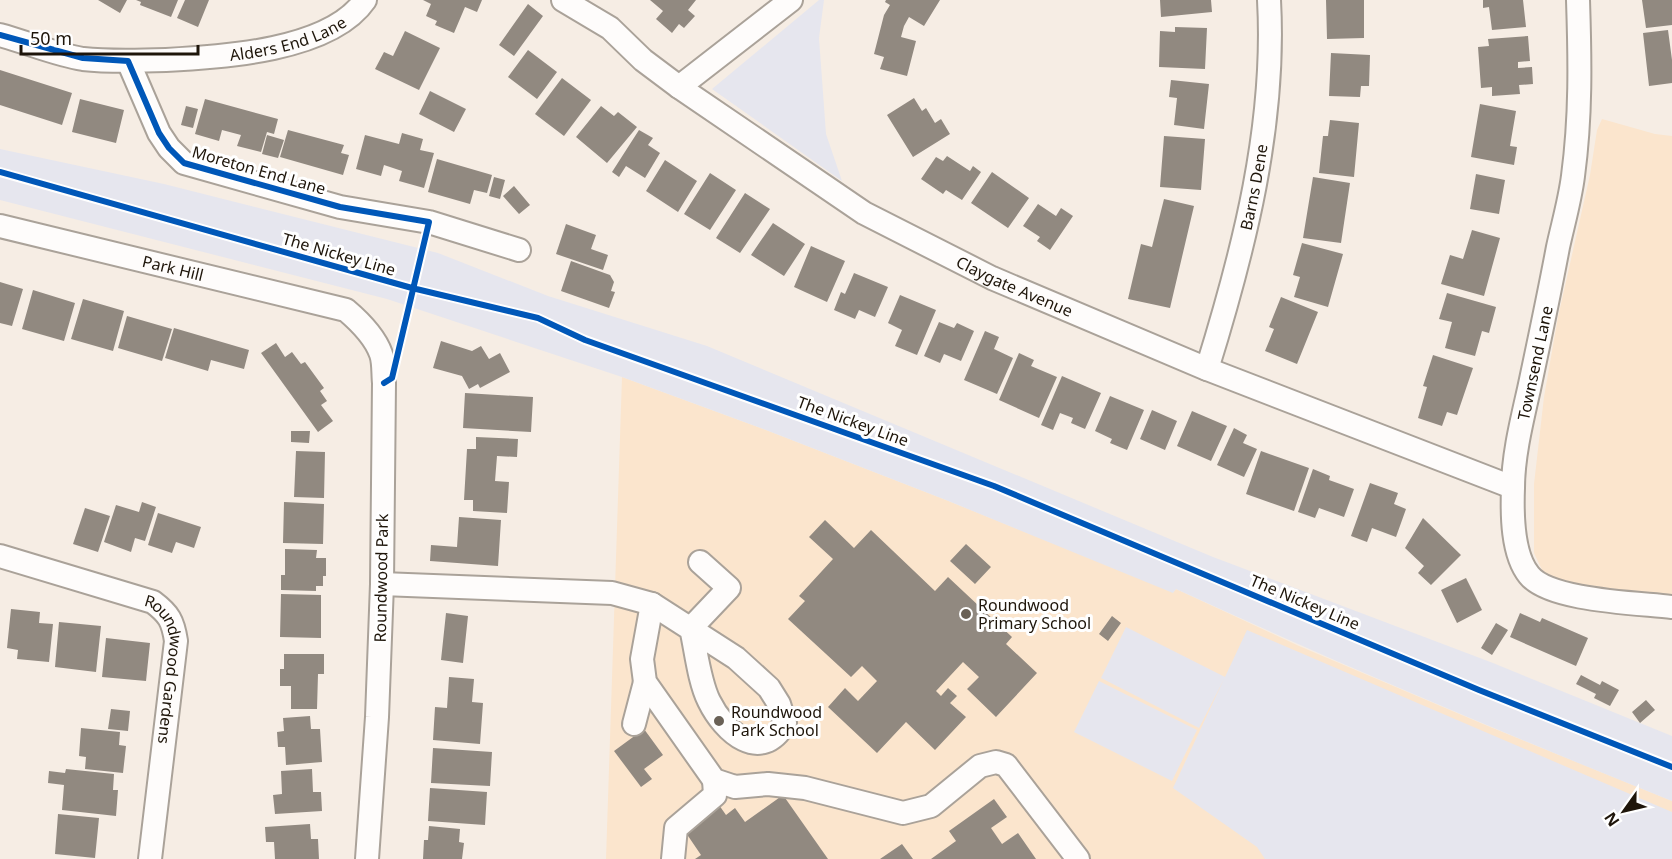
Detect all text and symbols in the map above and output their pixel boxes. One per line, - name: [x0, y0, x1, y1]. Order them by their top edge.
- street label: Alders End Lane: [228, 11, 350, 66]
- scale bar: [21, 18, 198, 56]
- text: 50 m: [30, 26, 72, 50]
- street label: Moreton End Lane: [190, 140, 328, 200]
- street label: Barns Dene: [1235, 142, 1273, 232]
- street label: The Nickey Line: [280, 227, 398, 281]
- street label: Park Hill: [140, 250, 206, 286]
- street label: Claygate Avenue: [952, 251, 1076, 322]
- street label: Townsend Lane: [1512, 304, 1558, 422]
- street label: The Nickey Line: [794, 391, 912, 451]
- street label: Roundwood Park: [369, 513, 393, 643]
- street label: The Nickey Line: [1247, 569, 1363, 635]
- street label: Roundwood Gardens: [142, 589, 188, 745]
- place label: Roundwood Primary School: [978, 594, 1091, 634]
- marker: Roundwood Primary School: [959, 607, 973, 621]
- place label: Roundwood Park School: [731, 701, 822, 741]
- marker: Roundwood Park School: [712, 714, 726, 728]
- north arrow: [1594, 781, 1654, 841]
- text: N: [1599, 808, 1624, 831]

